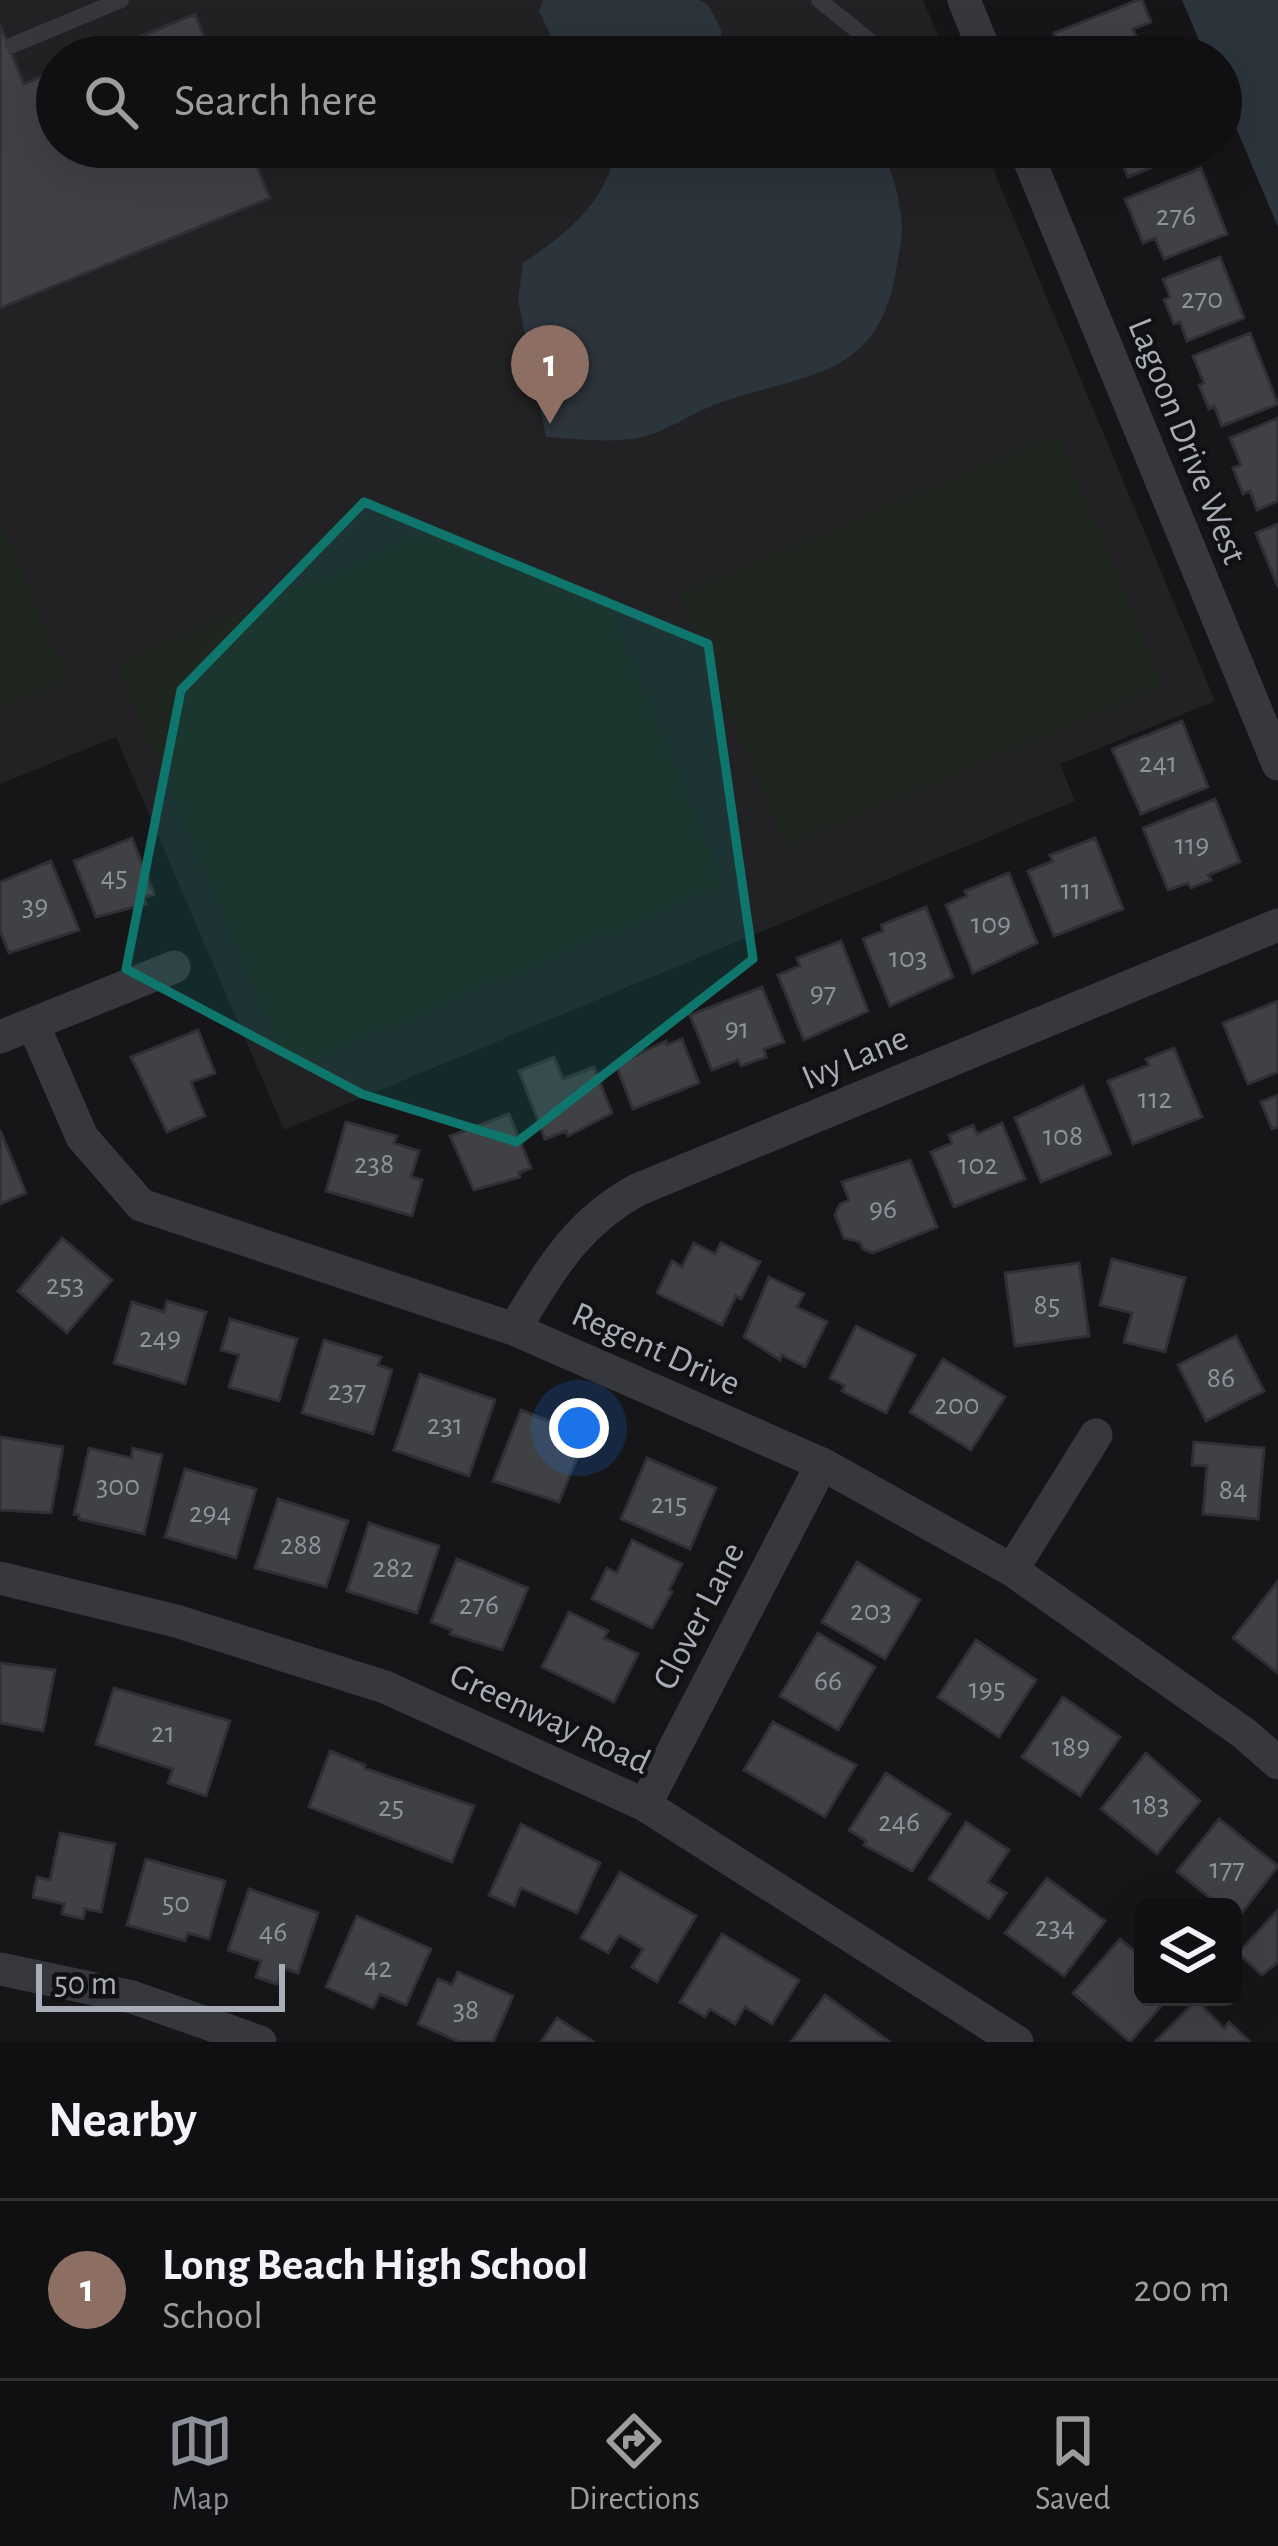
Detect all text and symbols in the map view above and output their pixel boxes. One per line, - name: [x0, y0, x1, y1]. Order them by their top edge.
- search box: [36, 36, 1242, 168]
- icon: search: [78, 69, 144, 135]
- text: Search here: [174, 79, 377, 124]
- house number: 276: [1156, 201, 1196, 231]
- house number: 270: [1181, 284, 1223, 314]
- street label: Lagoon Drive West: [1121, 313, 1253, 569]
- pin: 1: [511, 325, 589, 424]
- house number: 241: [1139, 748, 1177, 778]
- house number: 119: [1175, 830, 1209, 860]
- house number: 45: [101, 862, 127, 892]
- house number: 111: [1061, 875, 1091, 905]
- house number: 39: [22, 891, 48, 921]
- house number: 109: [971, 909, 1011, 939]
- house number: 103: [889, 943, 927, 973]
- house number: 97: [810, 978, 836, 1008]
- house number: 91: [725, 1014, 749, 1044]
- street label: Ivy Lane: [797, 1020, 913, 1096]
- house number: 112: [1138, 1084, 1172, 1114]
- house number: 108: [1043, 1121, 1083, 1151]
- house number: 238: [354, 1149, 394, 1179]
- house number: 102: [958, 1150, 998, 1180]
- house number: 96: [869, 1194, 897, 1224]
- house number: 253: [46, 1270, 84, 1300]
- house number: 85: [1034, 1290, 1060, 1320]
- street label: Regent Drive: [566, 1296, 746, 1402]
- house number: 249: [139, 1323, 181, 1353]
- house number: 86: [1207, 1363, 1235, 1393]
- house number: 237: [328, 1376, 366, 1406]
- house number: 200: [934, 1390, 980, 1420]
- your location: [549, 1398, 609, 1458]
- house number: 231: [427, 1410, 463, 1440]
- house number: 300: [96, 1471, 140, 1501]
- house number: 84: [1219, 1475, 1247, 1505]
- house number: 215: [651, 1489, 687, 1519]
- house number: 294: [189, 1498, 231, 1528]
- house number: 288: [280, 1530, 322, 1560]
- street label: Clover Lane: [647, 1537, 751, 1695]
- house number: 282: [372, 1553, 414, 1583]
- house number: 276: [459, 1590, 499, 1620]
- house number: 203: [850, 1596, 892, 1626]
- street label: Greenway Road: [444, 1657, 656, 1781]
- house number: 66: [814, 1666, 842, 1696]
- house number: 195: [969, 1674, 1005, 1704]
- house number: 21: [151, 1718, 175, 1748]
- house number: 189: [1052, 1732, 1090, 1762]
- house number: 183: [1133, 1790, 1169, 1820]
- house number: 25: [378, 1792, 404, 1822]
- house number: 246: [878, 1807, 920, 1837]
- house number: 177: [1209, 1854, 1245, 1884]
- house number: 50: [162, 1888, 190, 1918]
- map controls: [1134, 1898, 1242, 2006]
- button: layers: [1134, 1898, 1242, 2006]
- house number: 234: [1035, 1912, 1075, 1942]
- house number: 46: [259, 1917, 287, 1947]
- house number: 42: [364, 1953, 392, 1983]
- scale bar: [36, 1958, 285, 2011]
- text: 50 m: [54, 1968, 117, 2001]
- house number: 38: [453, 1995, 479, 2025]
- text: Nearby: [48, 2095, 197, 2146]
- text: Long Beach High School: [162, 2243, 588, 2288]
- text: 1: [80, 2270, 94, 2309]
- text: 200 m: [1133, 2270, 1230, 2309]
- text: School: [162, 2297, 263, 2336]
- tab: Map: [167, 2408, 233, 2520]
- tab: Directions: [568, 2408, 700, 2520]
- tab: Saved: [1035, 2408, 1110, 2520]

